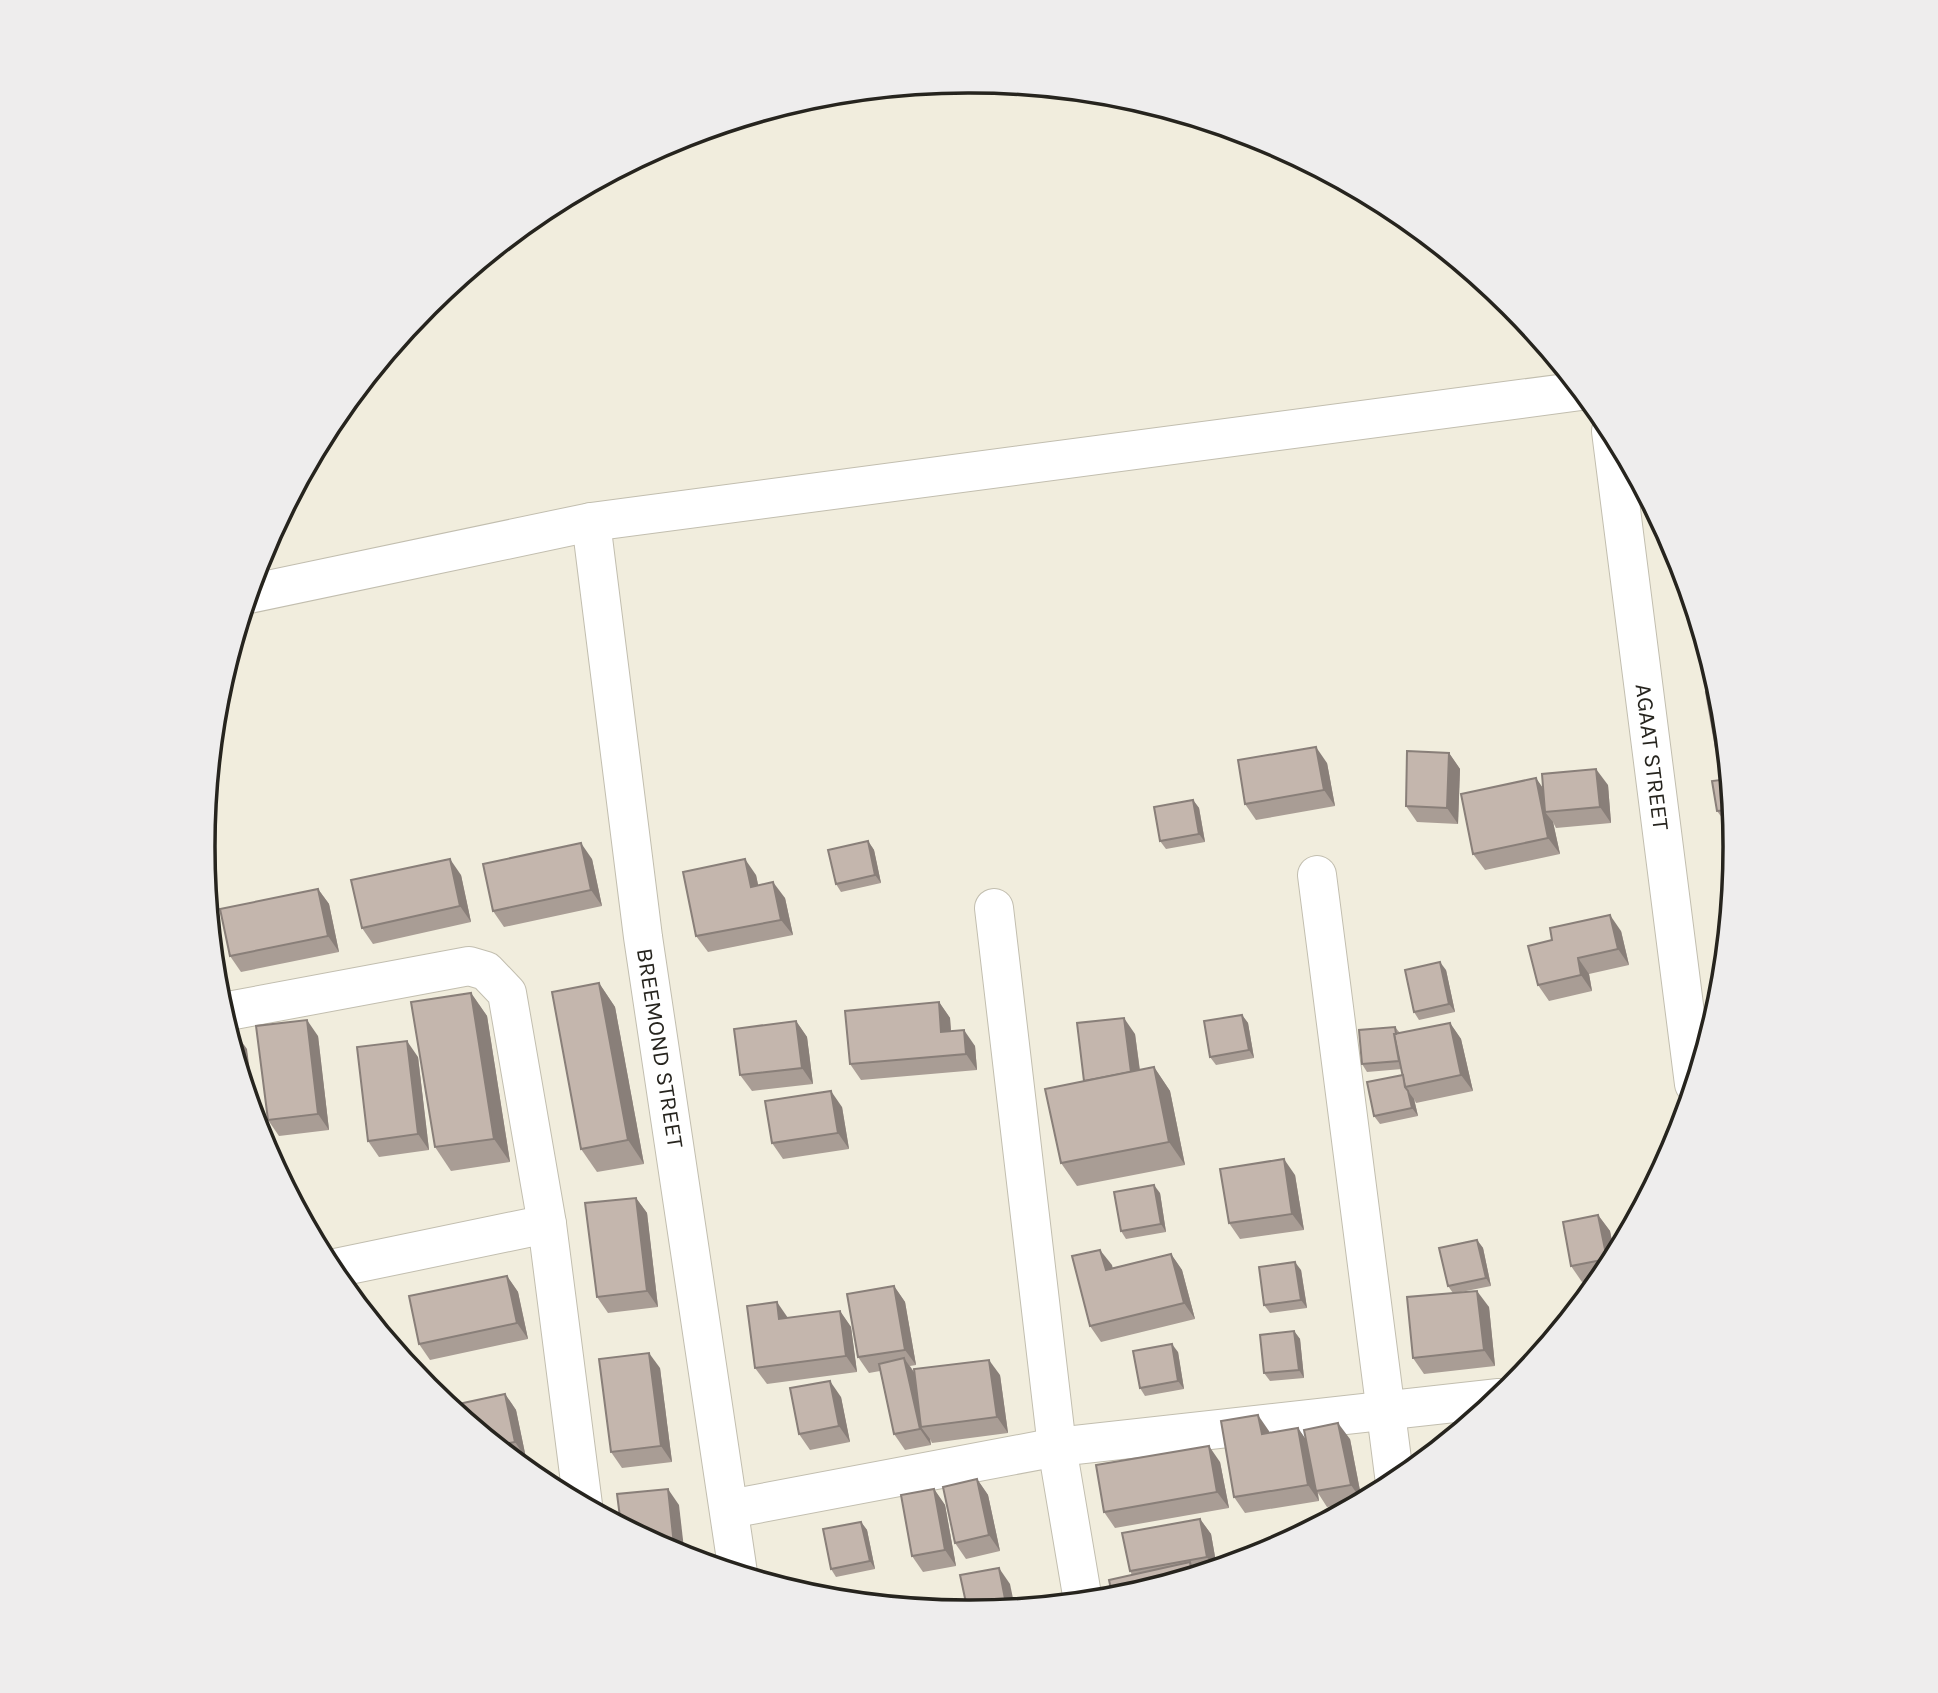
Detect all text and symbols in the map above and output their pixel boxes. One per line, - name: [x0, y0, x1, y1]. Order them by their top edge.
- street label: AGAAT STREET: [1630, 682, 1674, 832]
- street label: BREEMOND STREET: [631, 946, 689, 1150]

